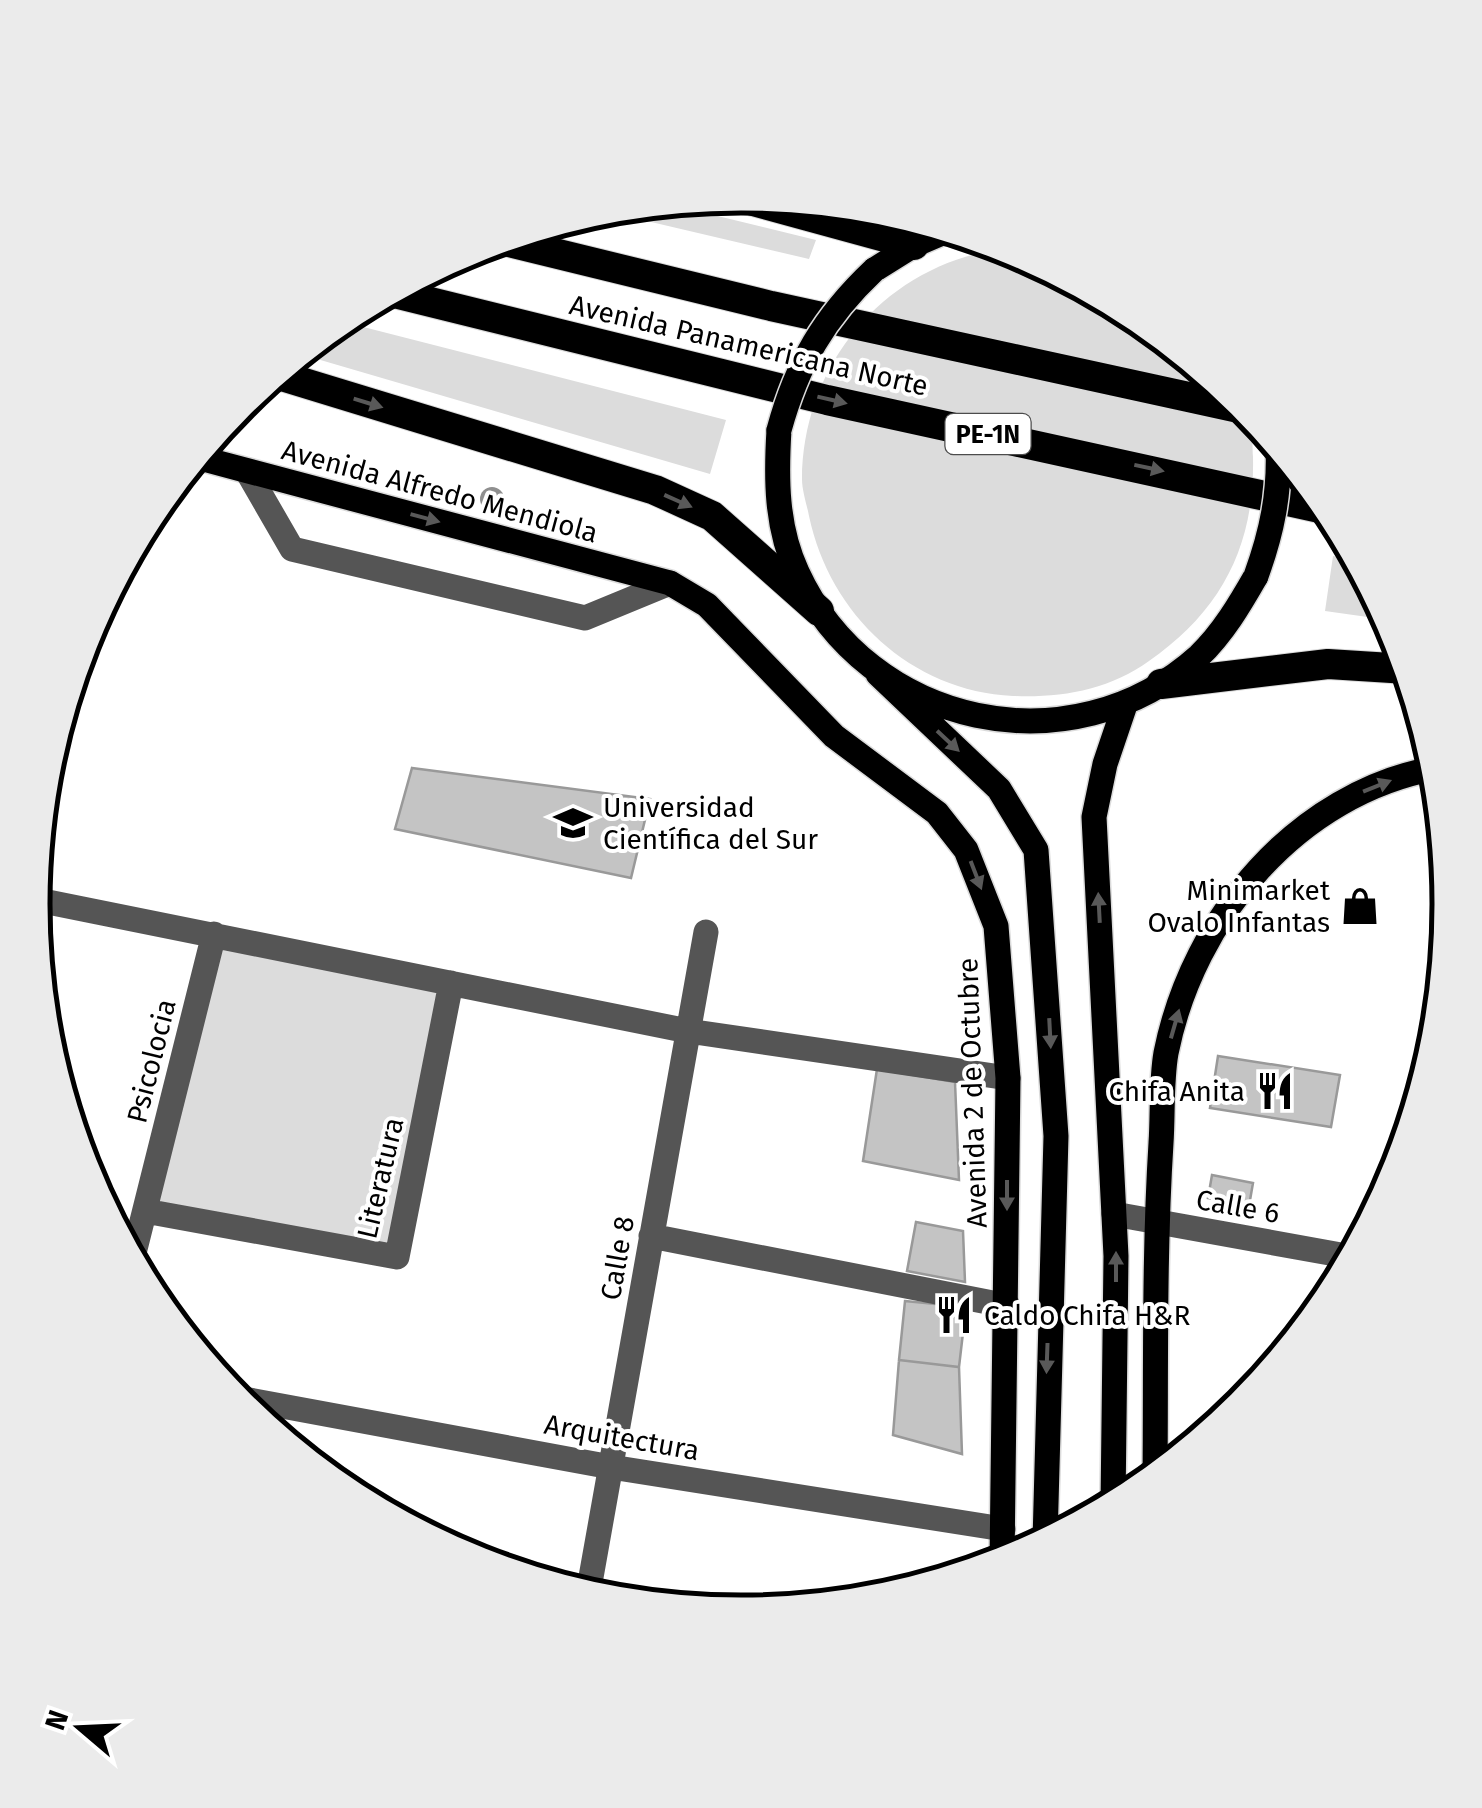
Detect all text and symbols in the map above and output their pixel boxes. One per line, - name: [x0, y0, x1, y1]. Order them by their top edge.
- street label: Avenida Panamericana Norte: [566, 288, 931, 403]
- one-way arrow: [817, 393, 848, 408]
- one-way arrow: [354, 396, 384, 411]
- road number: PE-1N: [946, 414, 1030, 454]
- street label: Avenida Alfredo Mendiola: [278, 433, 601, 550]
- one-way arrow: [1134, 461, 1165, 477]
- one-way arrow: [663, 493, 693, 509]
- one-way arrow: [410, 511, 441, 527]
- one-way arrow: [936, 729, 960, 752]
- one-way arrow: [1362, 778, 1392, 794]
- place label: Universidad Científica del Sur: [603, 791, 818, 856]
- school or university icon: Universidad Científica del Sur: [552, 802, 594, 844]
- one-way arrow: [968, 860, 984, 890]
- place label: Minimarket Ovalo Infantas: [1147, 874, 1331, 939]
- shop icon: Minimarket Ovalo Infantas: [1339, 885, 1381, 927]
- one-way arrow: [1090, 891, 1106, 923]
- street label: Avenida 2 de Octubre: [951, 957, 994, 1229]
- street label: Psicolocia: [120, 996, 183, 1126]
- one-way arrow: [1167, 1008, 1183, 1039]
- one-way arrow: [1043, 1018, 1059, 1050]
- restaurant icon: Chifa Anita: [1254, 1070, 1296, 1112]
- place label: Chifa Anita: [1108, 1075, 1245, 1108]
- street label: Literatura: [351, 1114, 410, 1242]
- one-way arrow: [999, 1180, 1015, 1212]
- street label: Calle 6: [1194, 1183, 1282, 1230]
- street label: Calle 8: [594, 1213, 641, 1303]
- one-way arrow: [1108, 1251, 1124, 1283]
- restaurant icon: Caldo Chifa H&R: [933, 1294, 975, 1336]
- place label: Caldo Chifa H&R: [984, 1299, 1191, 1332]
- one-way arrow: [1039, 1342, 1055, 1374]
- street label: Arquitectura: [542, 1408, 702, 1467]
- north arrow: [30, 1678, 130, 1778]
- text: N: [38, 1706, 75, 1734]

